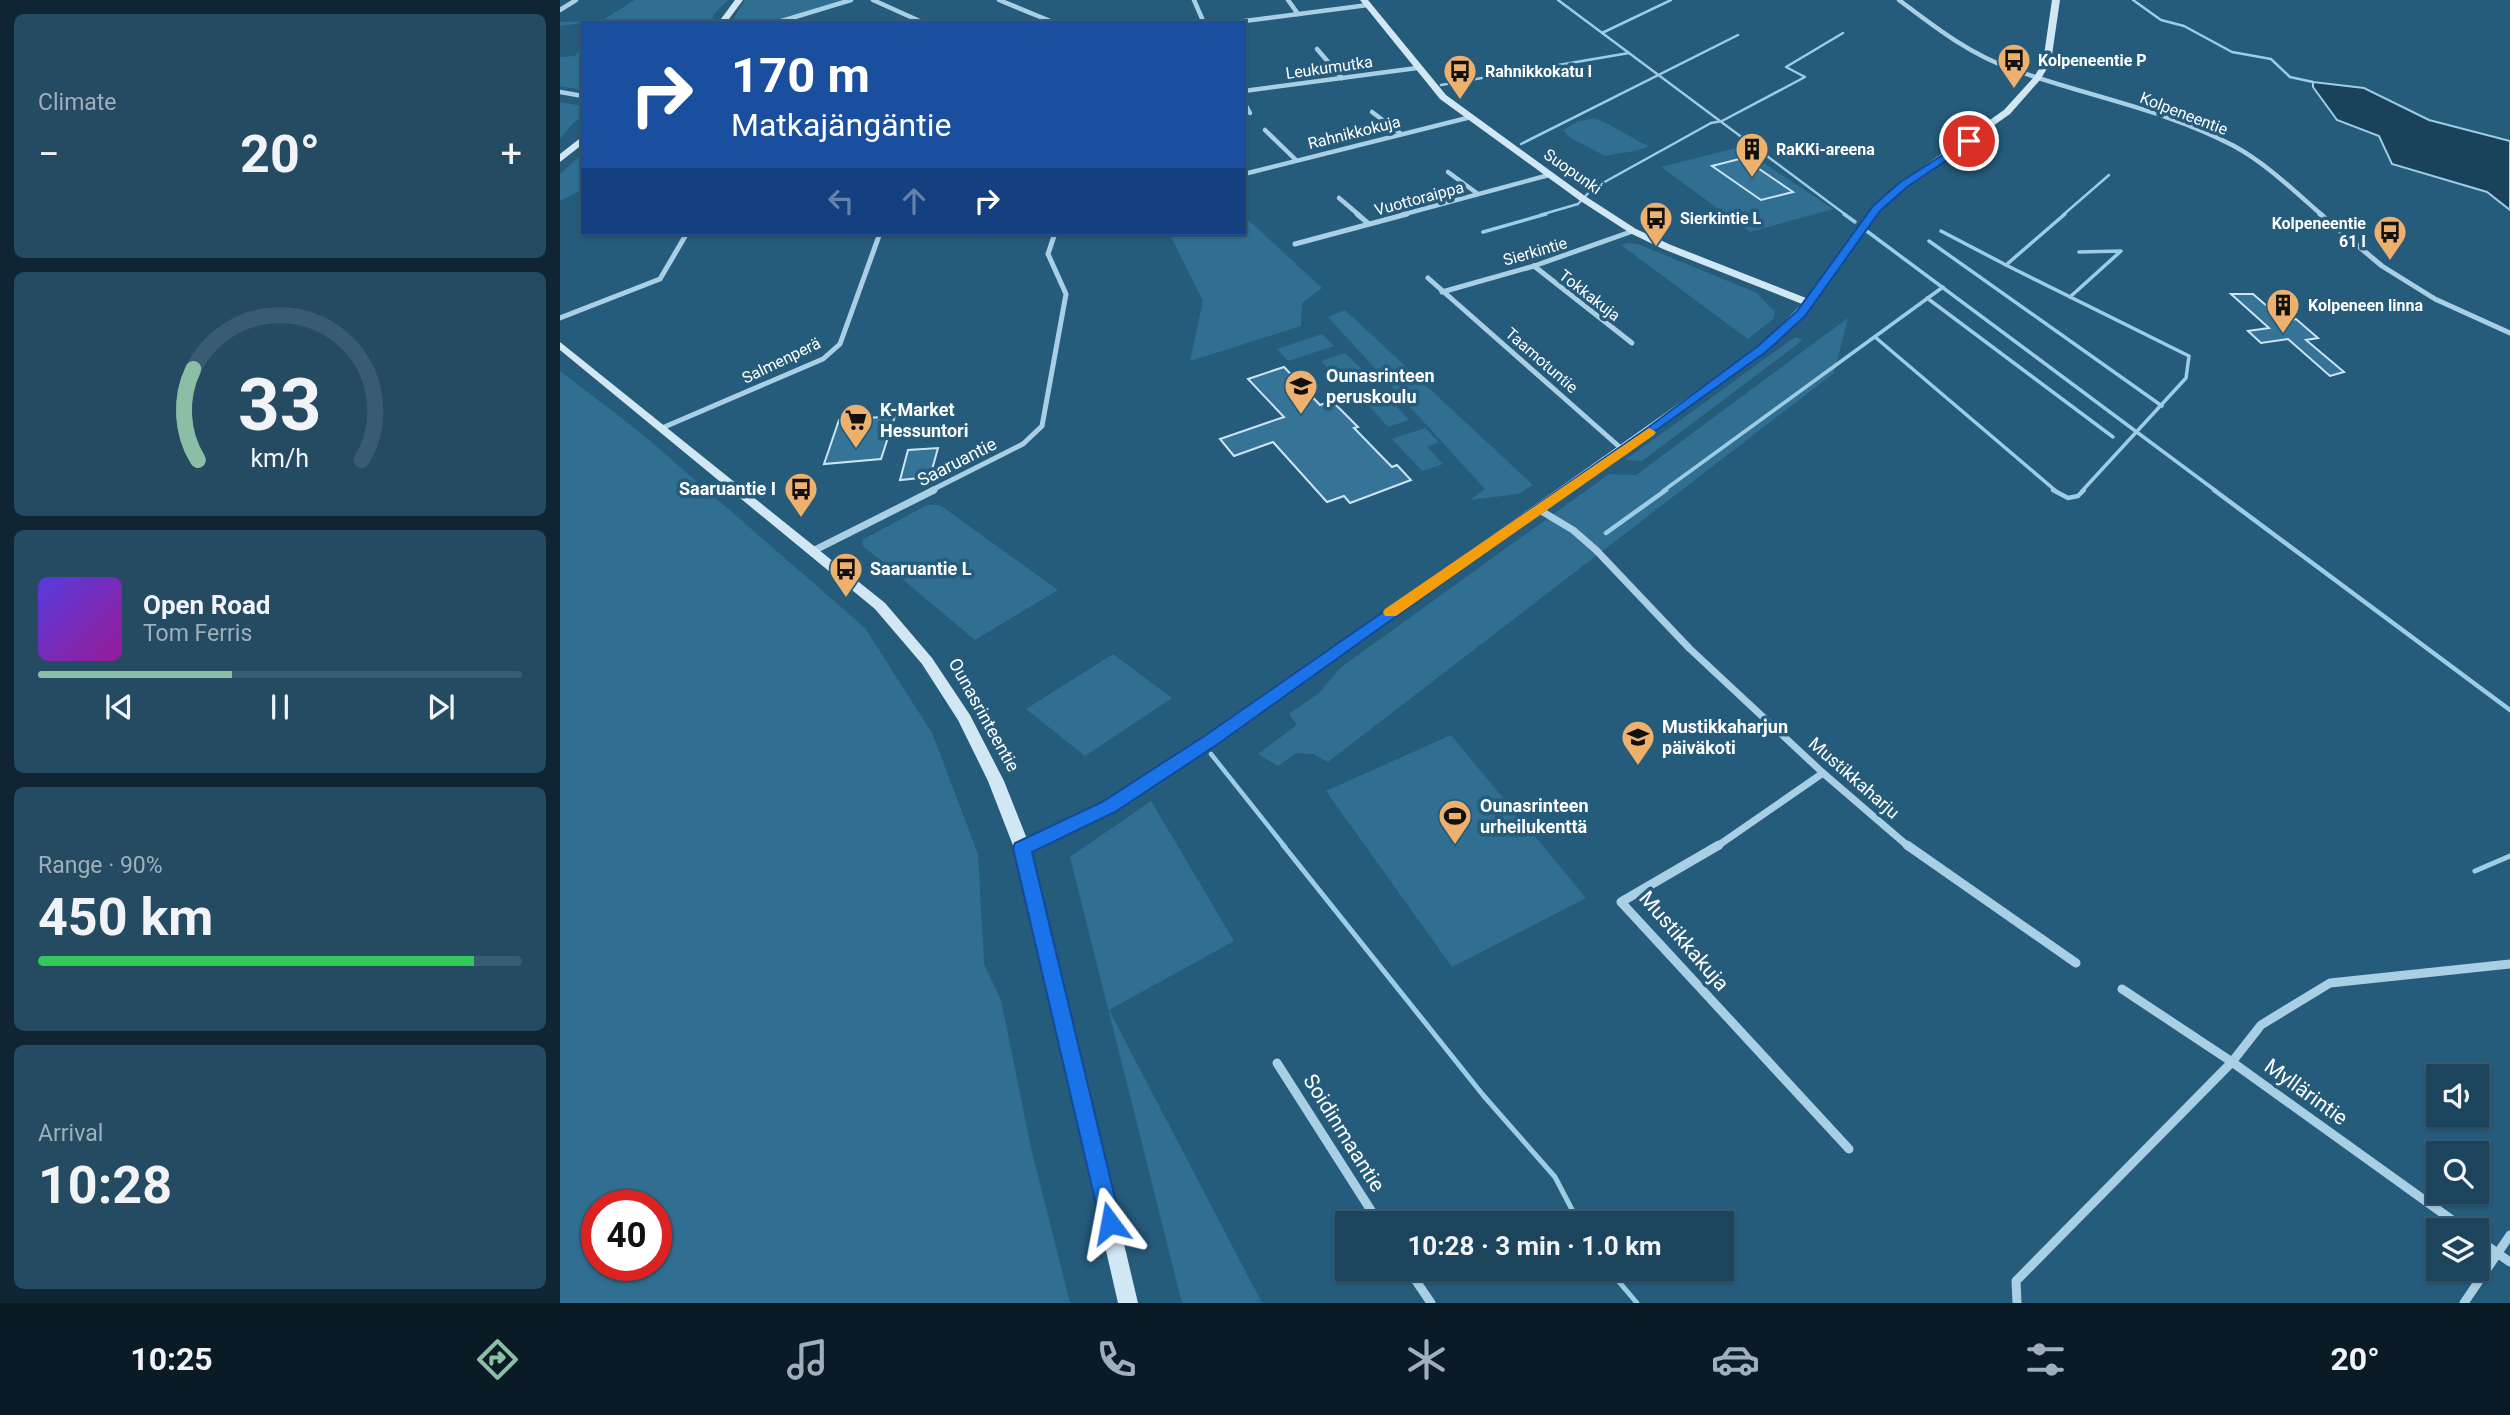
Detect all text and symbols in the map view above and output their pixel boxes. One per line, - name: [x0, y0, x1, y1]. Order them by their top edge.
- bus stop icon: Kolpeneentie P: [1995, 41, 2033, 90]
- text: 170 m: [731, 47, 870, 104]
- icon: right: [616, 49, 707, 140]
- place label: Kolpeneentie P: [2038, 51, 2147, 70]
- street label: Leukumutka: [1284, 52, 1374, 83]
- bus stop icon: Rahnikkokatu I: [1441, 52, 1479, 101]
- place label: Rahnikkokatu I: [1485, 62, 1592, 81]
- street label: Kolpeneentie: [2137, 88, 2230, 139]
- text: Climate: [38, 89, 117, 116]
- text: Matkajängäntie: [731, 106, 951, 144]
- pin: [1939, 111, 1999, 171]
- street label: Rahnikkokuja: [1306, 112, 1402, 153]
- icon: arrive: [1950, 122, 1988, 160]
- text: 20°: [240, 124, 320, 185]
- building icon: RaKKi-areena: [1733, 130, 1771, 179]
- text: −: [38, 132, 60, 176]
- text: +: [500, 132, 522, 176]
- place label: RaKKi-areena: [1776, 140, 1875, 159]
- street label: Suopunki: [1540, 145, 1605, 198]
- street label: Vuottoraippa: [1372, 177, 1466, 220]
- icon: left: [822, 182, 860, 220]
- icon: ahead: [895, 182, 933, 220]
- icon: right: [968, 182, 1006, 220]
- bus stop icon: Sierkintie L: [1637, 199, 1675, 248]
- place label: Sierkintie L: [1680, 209, 1762, 228]
- bus stop icon: Kolpeneentie 61 I: [2371, 213, 2409, 262]
- place label: Kolpeneentie 61 I: [2272, 214, 2366, 251]
- street label: Sierkintie: [1501, 233, 1569, 270]
- street label: Tokkakuja: [1555, 266, 1624, 325]
- building icon: Kolpeneen linna: [2264, 286, 2302, 335]
- place label: Kolpeneen linna: [2308, 296, 2423, 315]
- street label: Taamotuntie: [1502, 324, 1582, 397]
- street label: Salmenperä: [739, 333, 823, 388]
- text: 33: [238, 362, 322, 448]
- place label: Ounasrinteen peruskoulu: [1326, 365, 1435, 407]
- school or university icon: Ounasrinteen peruskoulu: [1282, 367, 1320, 416]
- place label: K-Market Hessuntori: [880, 399, 968, 441]
- supermarket icon: K-Market Hessuntori: [837, 401, 875, 450]
- street label: Saaruantie: [914, 433, 1000, 490]
- text: km/h: [251, 443, 309, 472]
- bus stop icon: Saaruantie I: [782, 470, 820, 519]
- place label: Saaruantie I: [679, 478, 776, 499]
- bus stop icon: Saaruantie L: [827, 550, 865, 599]
- place label: Saaruantie L: [870, 558, 972, 579]
- text: Open Road: [143, 590, 271, 620]
- text: Tom Ferris: [143, 620, 252, 647]
- street label: Ounasrinteentie: [945, 654, 1024, 775]
- icon: previous: [100, 688, 138, 726]
- icon: pause: [261, 688, 299, 726]
- icon: next: [422, 688, 460, 726]
- place label: Mustikkaharjun päiväkoti: [1662, 716, 1788, 758]
- school or university icon: Mustikkaharjun päiväkoti: [1619, 718, 1657, 767]
- street label: Mustikkaharju: [1805, 733, 1904, 823]
- place label: Ounasrinteen urheilukenttä: [1480, 795, 1589, 837]
- sports icon: Ounasrinteen urheilukenttä: [1436, 797, 1474, 846]
- text: Range · 90%: [38, 852, 163, 879]
- street label: Mustikkakuja: [1634, 886, 1734, 996]
- text: 450 km: [38, 887, 213, 948]
- street label: Myllärintie: [2260, 1054, 2352, 1130]
- map controls: [2426, 1064, 2489, 1281]
- button: sound: [2426, 1064, 2489, 1127]
- street label: Soidinmaantie: [1298, 1070, 1390, 1196]
- text: Arrival: [38, 1120, 103, 1147]
- button: search: [2426, 1141, 2489, 1204]
- text: 10:28: [38, 1155, 172, 1216]
- position arrow: [1073, 1186, 1147, 1260]
- speed limit sign: 40: [581, 1190, 672, 1281]
- button: layers: [2426, 1218, 2489, 1281]
- text: 10:28 · 3 min · 1.0 km: [1407, 1231, 1662, 1261]
- icon: directions: [473, 1335, 522, 1384]
- icon: music: [783, 1335, 832, 1384]
- icon: phone: [1092, 1335, 1141, 1384]
- icon: climate: [1402, 1335, 1451, 1384]
- icon: car: [1711, 1335, 1760, 1384]
- icon: filters: [2021, 1335, 2070, 1384]
- text: 10:25: [130, 1340, 213, 1378]
- text: 20°: [2330, 1340, 2380, 1378]

